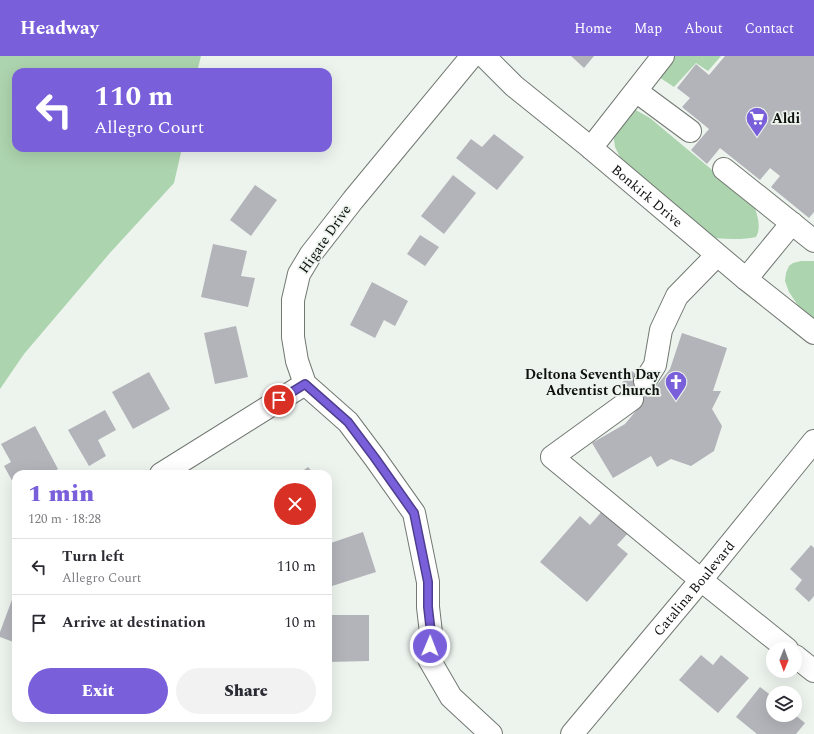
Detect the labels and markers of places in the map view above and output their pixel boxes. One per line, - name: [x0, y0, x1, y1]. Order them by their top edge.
- supermarket icon: Aldi: [744, 105, 770, 138]
- place label: Aldi: [772, 108, 801, 129]
- place label: Deltona Seventh Day Adventist Church: [525, 364, 661, 401]
- church icon: Deltona Seventh Day Adventist Church: [663, 369, 689, 402]
- pin: [262, 383, 296, 417]

